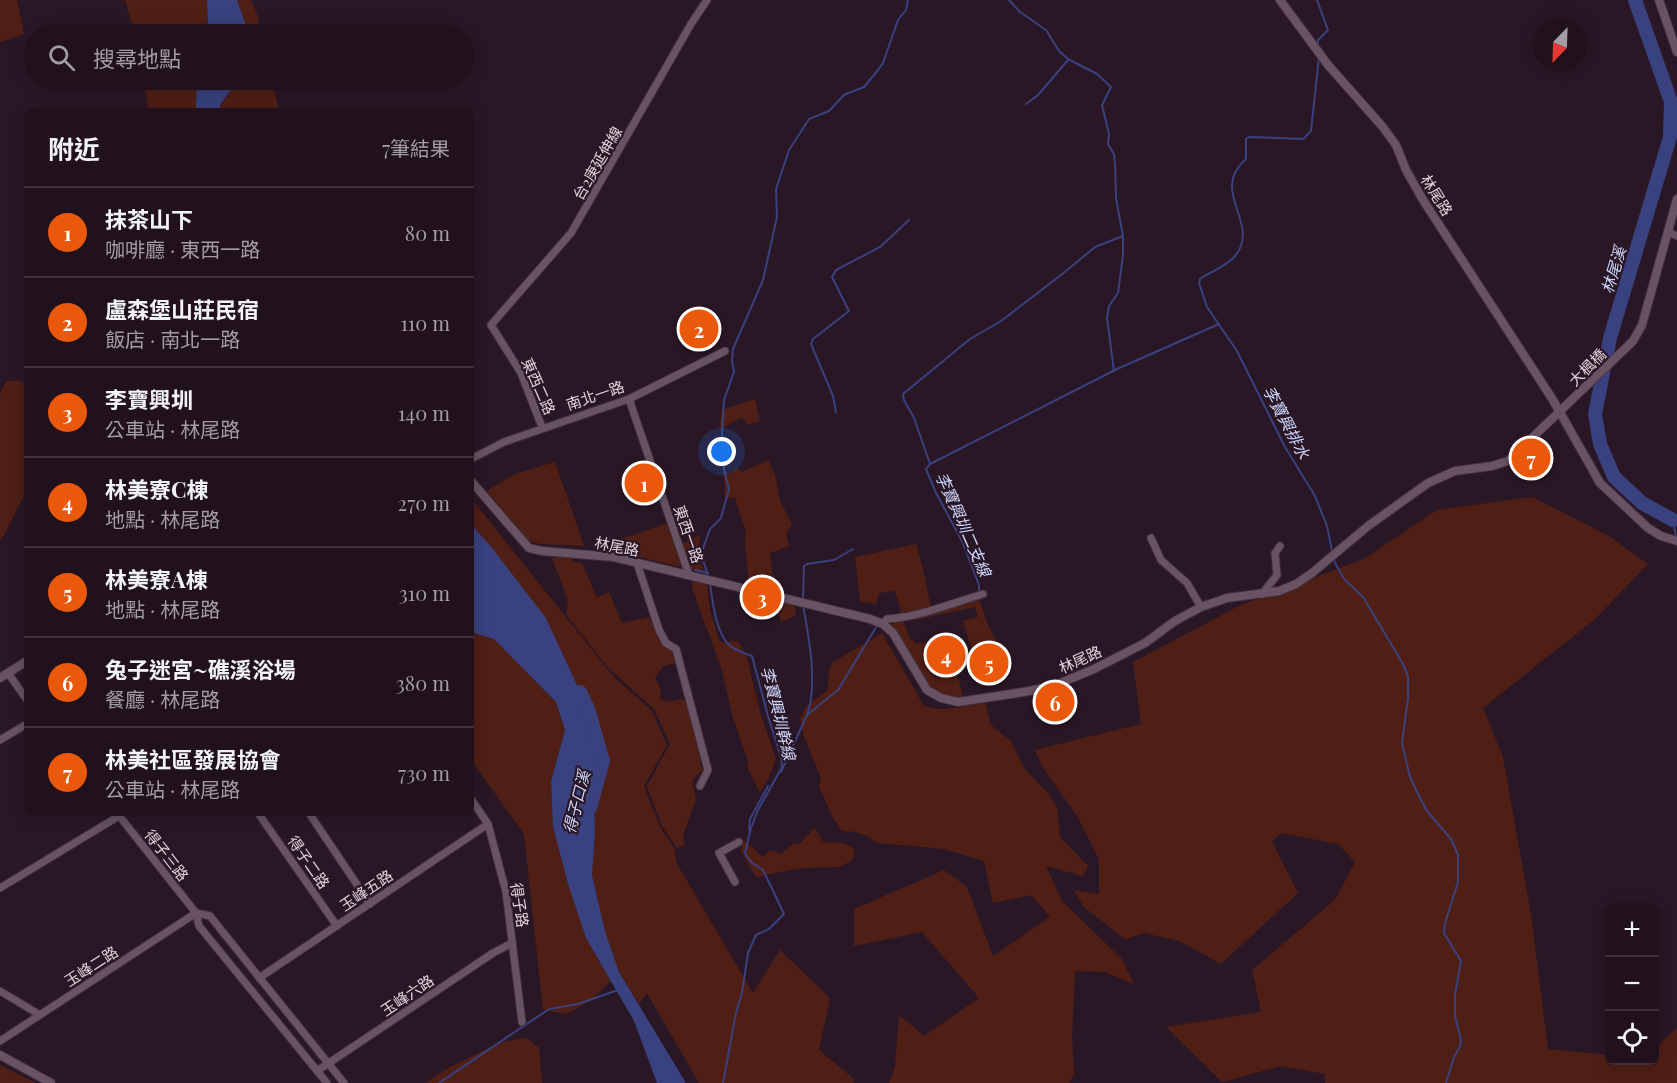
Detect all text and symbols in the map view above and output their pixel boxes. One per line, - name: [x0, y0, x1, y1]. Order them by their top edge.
- north arrow: [1533, 18, 1587, 72]
- search box: [24, 24, 474, 90]
- icon: search: [45, 41, 78, 74]
- text: 搜尋地點: [93, 43, 181, 73]
- street label: 台2庚延伸線: [568, 122, 626, 204]
- text: 附近: [48, 131, 100, 166]
- text: 7筆結果: [382, 134, 450, 161]
- street label: 林尾路: [1417, 171, 1457, 219]
- text: 抹茶山下: [105, 204, 193, 234]
- text: 1: [64, 219, 71, 246]
- text: 80 m: [405, 219, 450, 246]
- text: 咖啡廳 · 東西一路: [105, 235, 260, 262]
- water label: 林尾溪: [1596, 242, 1631, 296]
- text: 盧森堡山莊民宿: [105, 294, 259, 324]
- pin: 2: [680, 306, 718, 352]
- text: 2: [62, 309, 73, 336]
- text: 110 m: [400, 309, 450, 336]
- text: 飯店 · 南北一路: [105, 325, 240, 352]
- street label: 大楓橋: [1564, 344, 1610, 390]
- street label: 東西二路: [518, 355, 560, 417]
- street label: 南北一路: [563, 376, 627, 414]
- water label: 李寶興排水: [1259, 382, 1316, 463]
- text: 李寶興圳: [105, 384, 193, 414]
- text: 3: [63, 399, 72, 426]
- text: 140 m: [398, 399, 450, 426]
- text: 公車站 · 林尾路: [105, 415, 240, 442]
- pin: 7: [1512, 436, 1550, 480]
- your location: [707, 437, 736, 466]
- pin: 1: [624, 460, 664, 506]
- water label: 李寶興圳二支線: [932, 469, 997, 581]
- text: 林美寮C棟: [105, 474, 209, 504]
- text: 4: [62, 489, 73, 516]
- text: 270 m: [398, 489, 450, 516]
- street label: 東西一路: [670, 502, 708, 566]
- text: 地點 · 林尾路: [105, 505, 220, 532]
- street label: 林尾路: [593, 532, 641, 560]
- text: 林美寮A棟: [105, 564, 208, 594]
- pin: 3: [742, 574, 782, 620]
- text: 5: [63, 579, 72, 606]
- text: 310 m: [399, 579, 450, 606]
- text: 地點 · 林尾路: [105, 595, 220, 622]
- pin: 4: [926, 632, 966, 678]
- pin: 5: [970, 640, 1008, 686]
- street label: 林尾路: [1055, 641, 1105, 677]
- text: 兔子迷宮~礁溪浴場: [105, 654, 296, 684]
- water label: 李寶興圳幹線: [757, 664, 801, 764]
- text: 6: [62, 669, 73, 696]
- text: 380 m: [396, 669, 450, 696]
- pin: 6: [1036, 680, 1074, 724]
- text: 餐廳 · 林尾路: [105, 685, 220, 712]
- text: 林美社區發展協會: [105, 744, 281, 774]
- text: 7: [63, 759, 72, 786]
- text: 730 m: [398, 759, 450, 786]
- water label: 得子口溪: [558, 766, 594, 836]
- text: 公車站 · 林尾路: [105, 775, 240, 802]
- street label: 得子三路: [141, 825, 193, 885]
- street label: 得子二路: [284, 832, 334, 892]
- street label: 玉峰五路: [336, 865, 396, 915]
- street label: 得子路: [507, 881, 533, 929]
- map controls: [1605, 903, 1659, 1065]
- button: +: [1605, 903, 1659, 957]
- street label: 玉峰二路: [60, 941, 122, 991]
- button: −: [1605, 957, 1659, 1011]
- street label: 玉峰六路: [377, 970, 437, 1020]
- button: locate: [1605, 1011, 1659, 1065]

